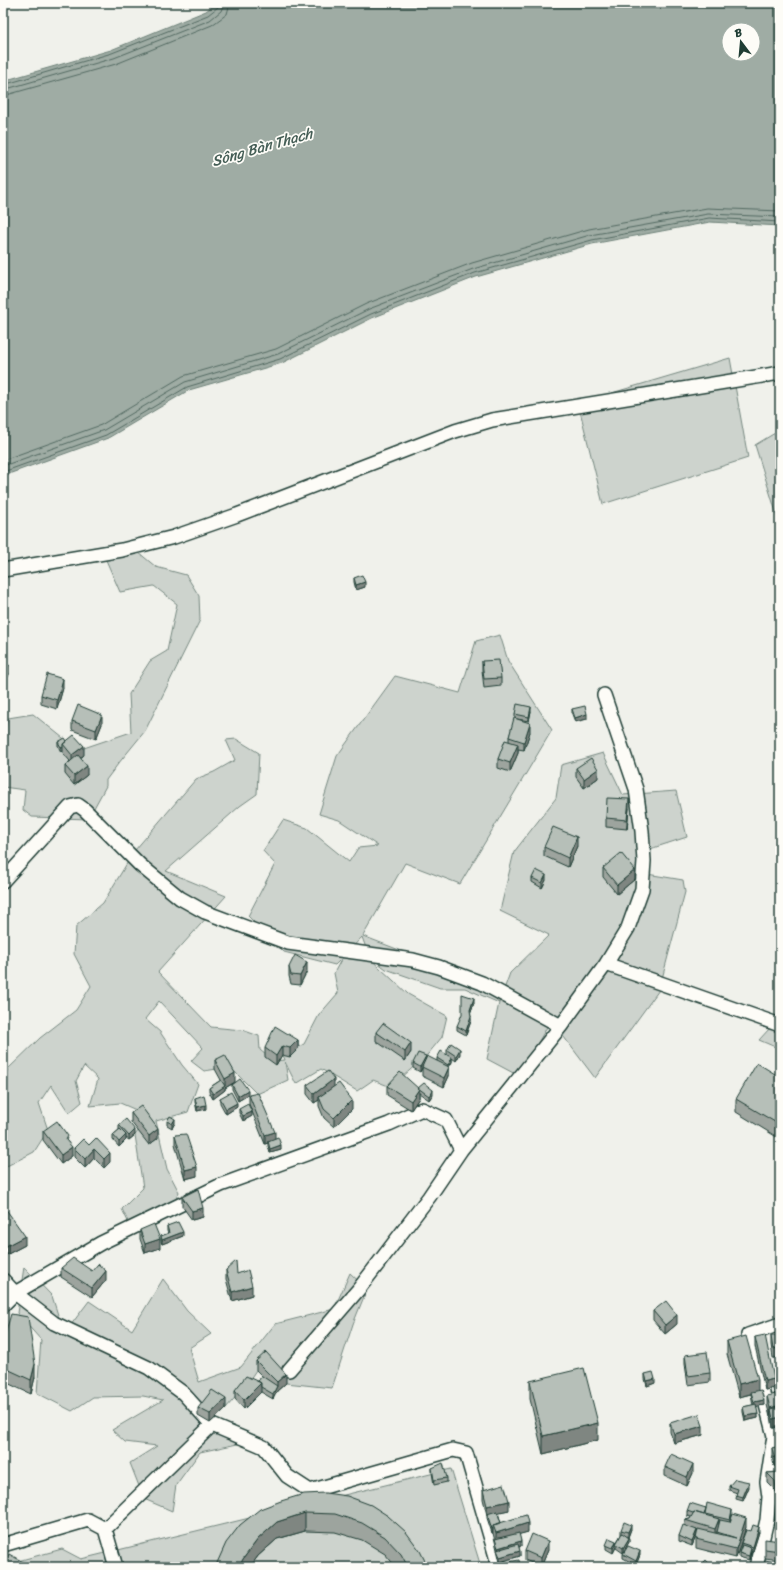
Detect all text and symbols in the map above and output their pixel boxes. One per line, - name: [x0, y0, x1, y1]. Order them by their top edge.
- north arrow: [721, 22, 761, 62]
- text: B: [732, 23, 744, 43]
- water label: Sông Bàn Thạch: [208, 120, 318, 174]

